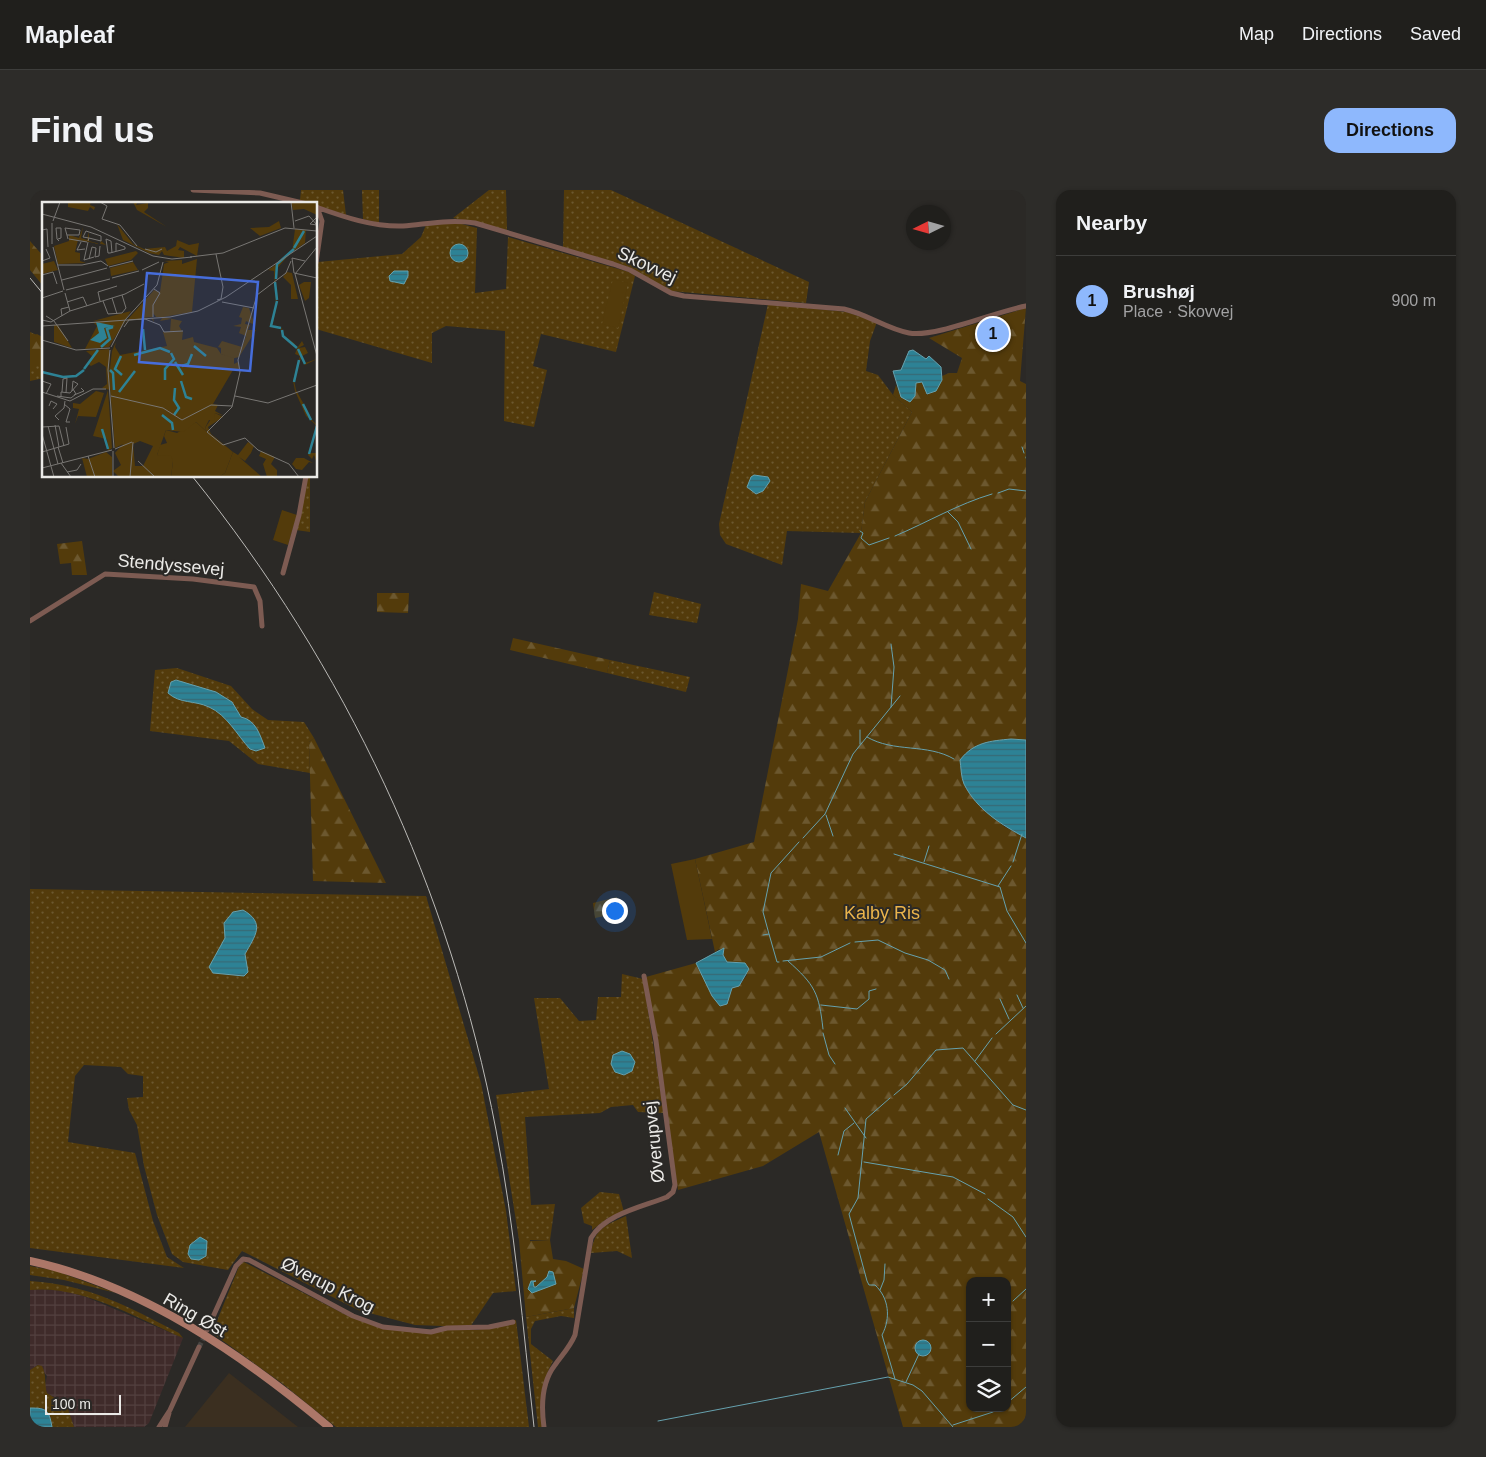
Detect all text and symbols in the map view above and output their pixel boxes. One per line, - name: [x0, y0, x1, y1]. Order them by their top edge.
- text: Mapleaf: [25, 21, 114, 48]
- text: Map: [1239, 24, 1274, 44]
- text: Directions: [1302, 24, 1382, 44]
- text: Saved: [1410, 24, 1461, 44]
- button: Directions: [1324, 108, 1456, 153]
- text: Find us: [30, 110, 154, 149]
- inset map: [42, 202, 318, 478]
- north arrow: [906, 205, 951, 250]
- text: Nearby: [1076, 211, 1147, 234]
- street label: Skovvej: [614, 243, 680, 287]
- text: Brushøj: [1123, 281, 1195, 302]
- text: 1: [1088, 292, 1096, 309]
- text: 900 m: [1392, 292, 1436, 309]
- text: Place · Skovvej: [1123, 303, 1233, 320]
- pin: 1: [977, 315, 1009, 353]
- street label: Stendyssevej: [117, 550, 225, 580]
- your location: [602, 898, 628, 924]
- park label: Kalby Ris: [844, 903, 920, 923]
- street label: Øverupvej: [640, 1100, 668, 1184]
- street label: Øverup Krog: [278, 1253, 378, 1317]
- map controls: [966, 1277, 1011, 1412]
- button: +: [966, 1277, 1011, 1322]
- street label: Ring Øst: [160, 1289, 230, 1341]
- button: −: [966, 1322, 1011, 1367]
- button: layers: [966, 1367, 1011, 1412]
- scale bar: [45, 1392, 121, 1415]
- text: 100 m: [52, 1396, 91, 1412]

